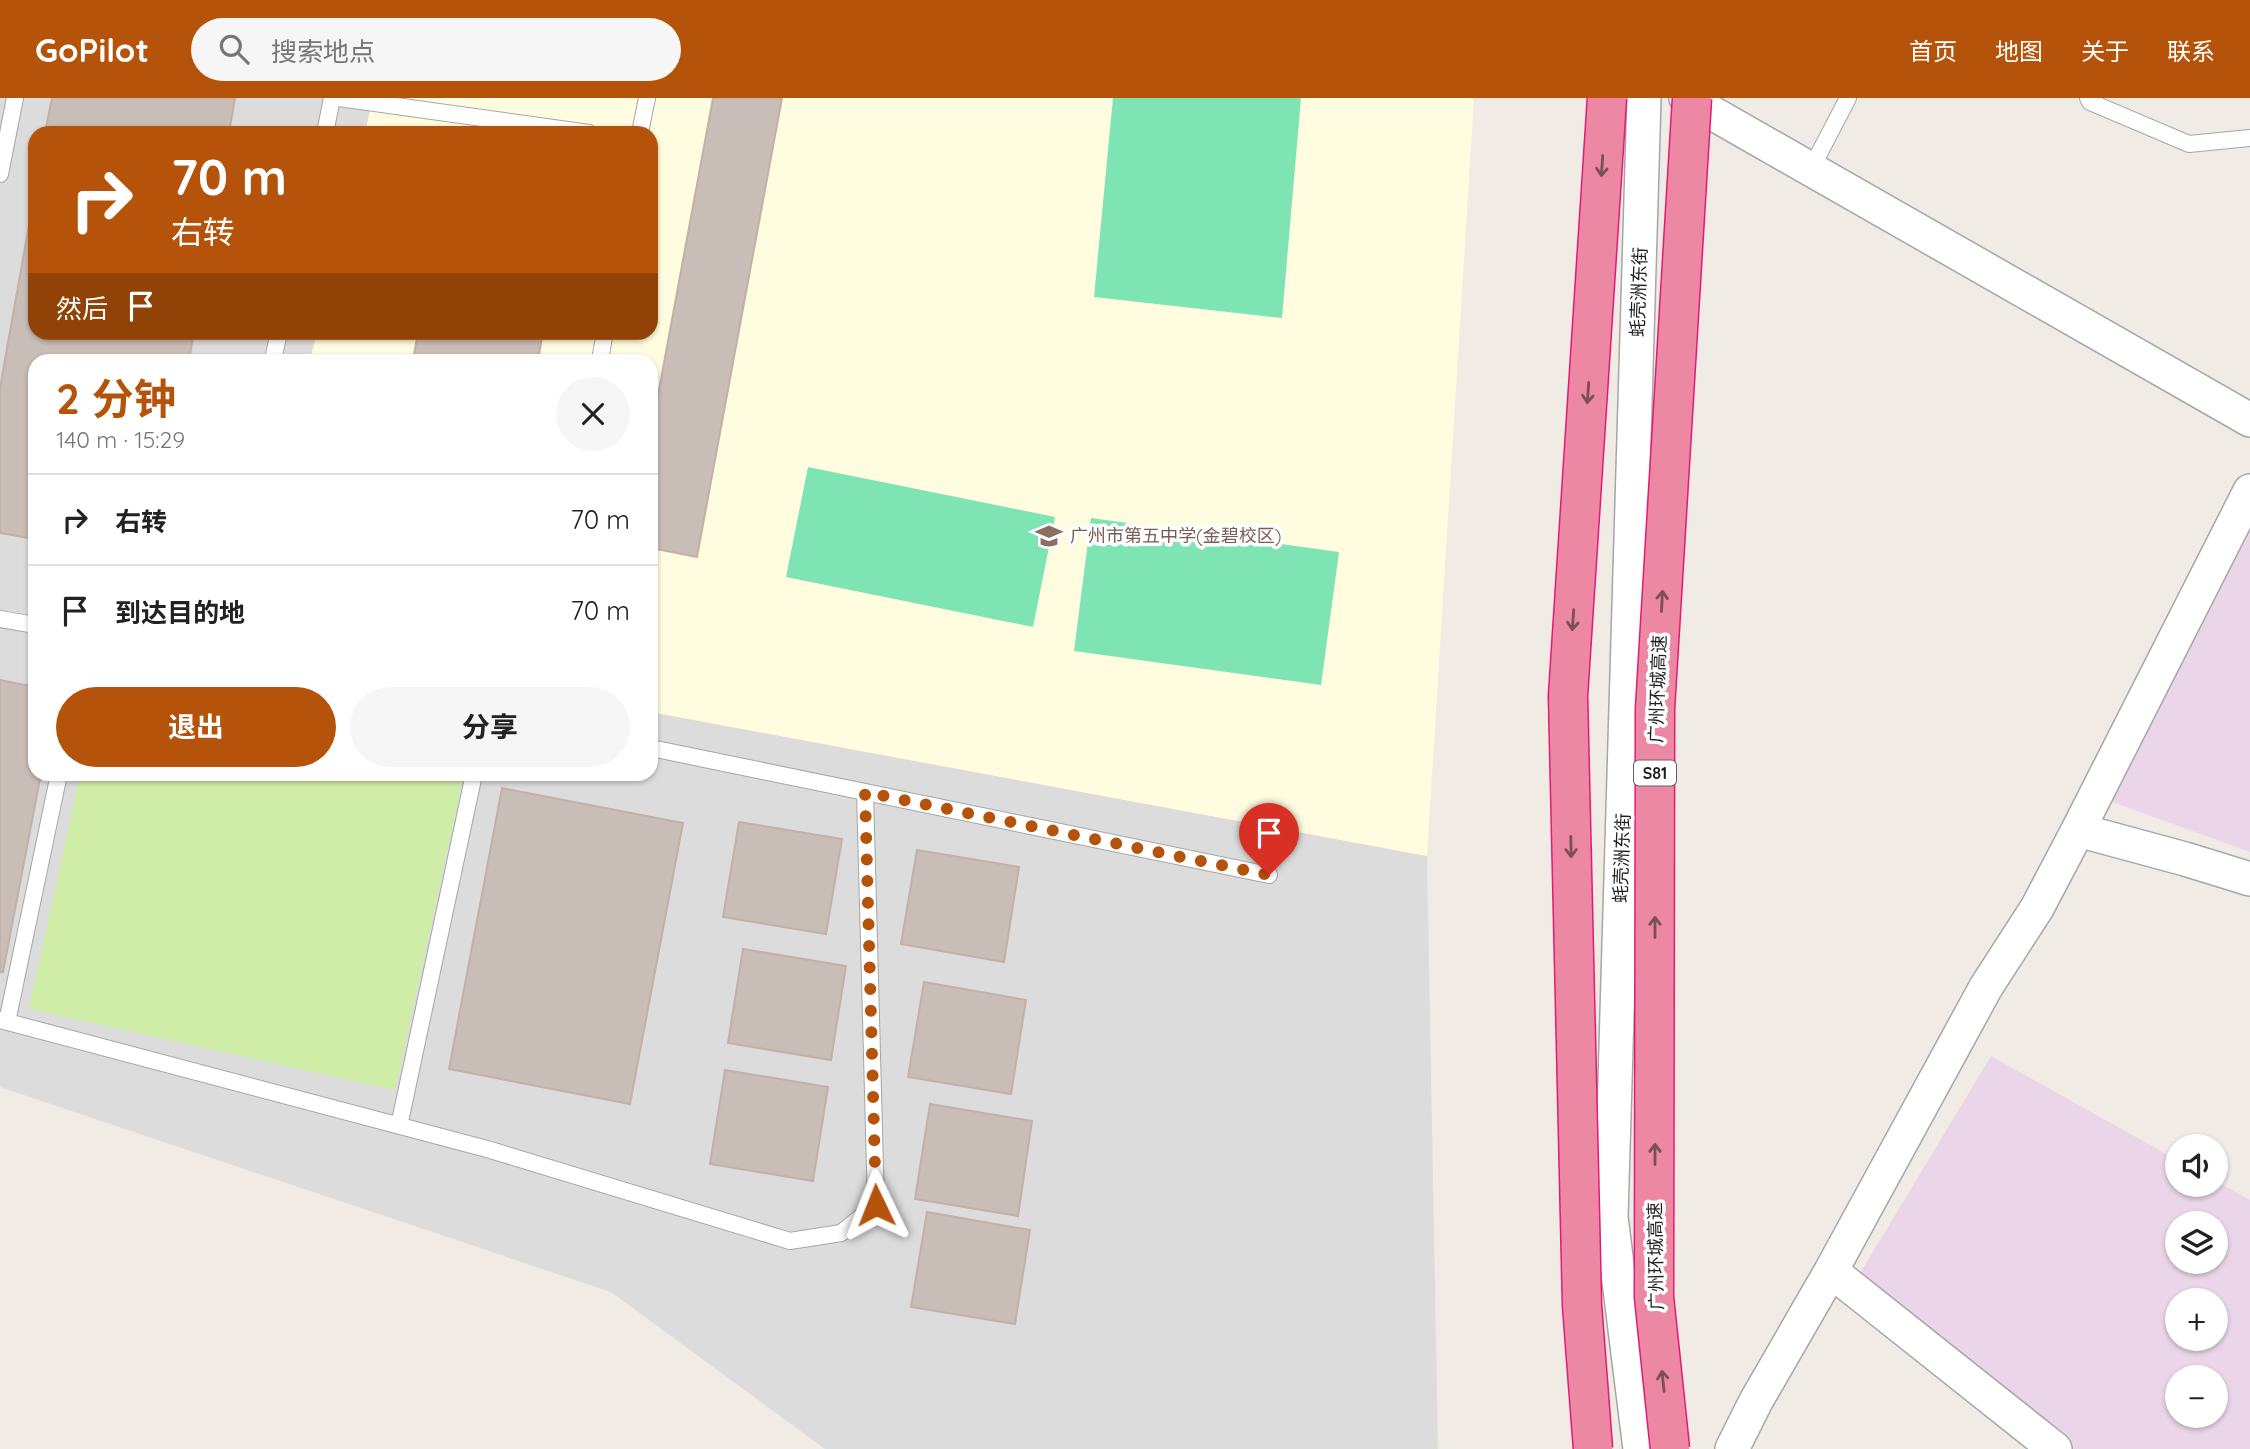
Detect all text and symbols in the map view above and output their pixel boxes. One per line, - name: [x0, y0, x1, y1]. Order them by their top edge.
- search box: [191, 18, 681, 81]
- text: GoPilot: [35, 29, 149, 70]
- icon: search: [215, 30, 253, 68]
- text: 搜索地点: [271, 35, 375, 68]
- text: 首页: [1909, 36, 1957, 66]
- text: 地图: [1995, 36, 2043, 66]
- text: 关于: [2081, 36, 2129, 66]
- text: 联系: [2167, 36, 2215, 66]
- text: 70 m: [171, 146, 287, 207]
- icon: right: [56, 154, 147, 245]
- one-way arrow: [1596, 154, 1609, 177]
- text: 右转: [171, 212, 235, 252]
- street label: 蚝壳洲东街: [1625, 247, 1652, 337]
- icon: arrive: [122, 287, 160, 325]
- text: 然后: [56, 292, 108, 325]
- text: 2 分钟: [56, 372, 176, 425]
- button: close: [556, 377, 630, 451]
- one-way arrow: [1581, 381, 1594, 404]
- text: 140 m · 15:29: [56, 425, 185, 454]
- icon: right: [56, 501, 94, 539]
- text: 70 m: [570, 503, 630, 536]
- text: 右转: [115, 505, 167, 538]
- school or university icon: 广州市第五中学(金碧校区): [1034, 521, 1064, 551]
- place label: 广州市第五中学(金碧校区): [1070, 524, 1281, 547]
- one-way arrow: [1655, 590, 1668, 613]
- icon: arrive: [56, 592, 94, 630]
- text: 70 m: [570, 594, 630, 627]
- text: 到达目的地: [115, 596, 245, 629]
- one-way arrow: [1566, 608, 1579, 631]
- street label: 广州环城高速: [1644, 635, 1671, 743]
- button: 退出: [56, 687, 336, 767]
- button: 分享: [350, 687, 630, 767]
- road number: S81: [1634, 760, 1676, 786]
- pin: [1239, 803, 1299, 875]
- street label: 蚝壳洲东街: [1608, 813, 1635, 903]
- icon: arrive: [1250, 814, 1288, 852]
- one-way arrow: [1565, 836, 1578, 859]
- one-way arrow: [1648, 915, 1662, 938]
- map controls: [2165, 1134, 2228, 1428]
- button: sound: [2165, 1134, 2228, 1197]
- one-way arrow: [1648, 1143, 1662, 1166]
- position arrow: [839, 1168, 913, 1242]
- street label: 广州环城高速: [1643, 1202, 1668, 1310]
- button: layers: [2165, 1211, 2228, 1274]
- button: +: [2165, 1288, 2228, 1351]
- button: −: [2165, 1365, 2228, 1428]
- one-way arrow: [1656, 1370, 1669, 1393]

